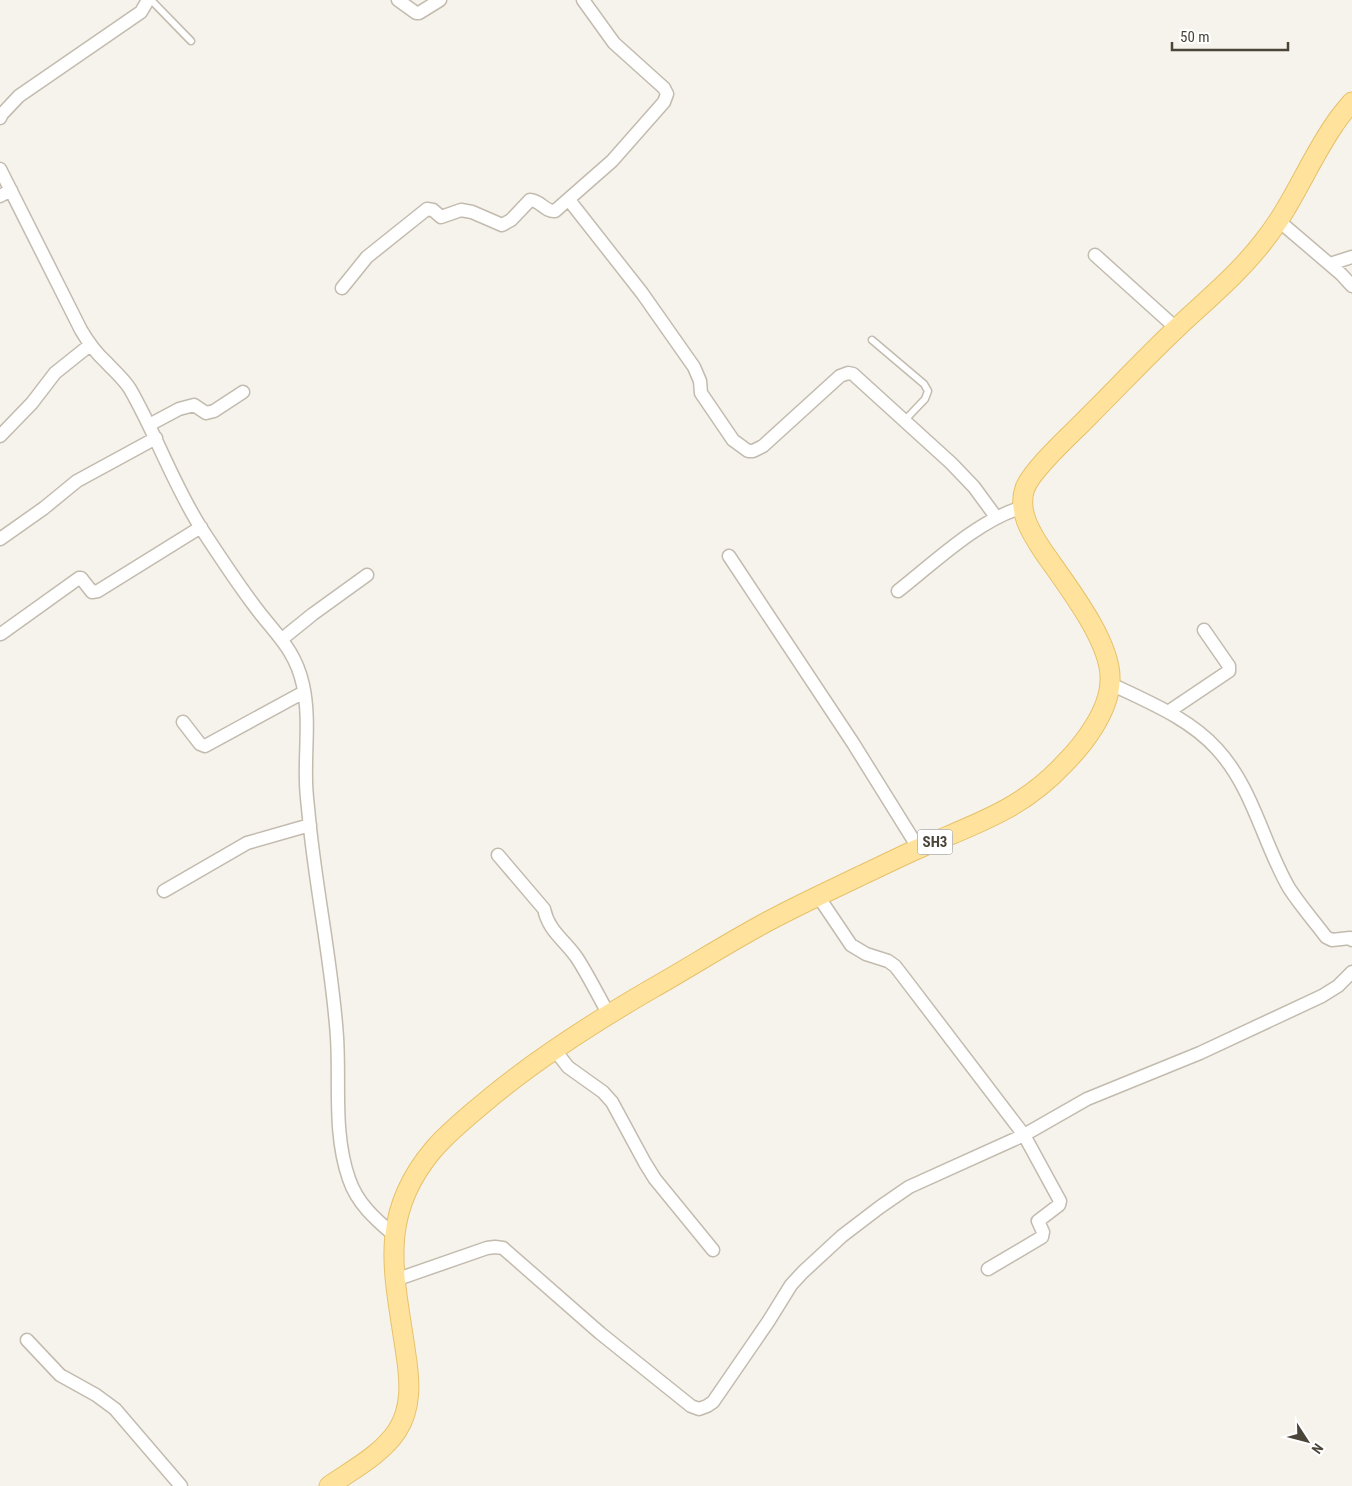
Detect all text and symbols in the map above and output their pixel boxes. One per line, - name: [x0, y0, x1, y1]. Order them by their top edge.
- scale bar: [1172, 20, 1288, 52]
- text: 50 m: [1180, 28, 1210, 46]
- road number: SH3: [918, 830, 952, 854]
- north arrow: [1282, 1416, 1332, 1466]
- text: N: [1309, 1440, 1327, 1457]

